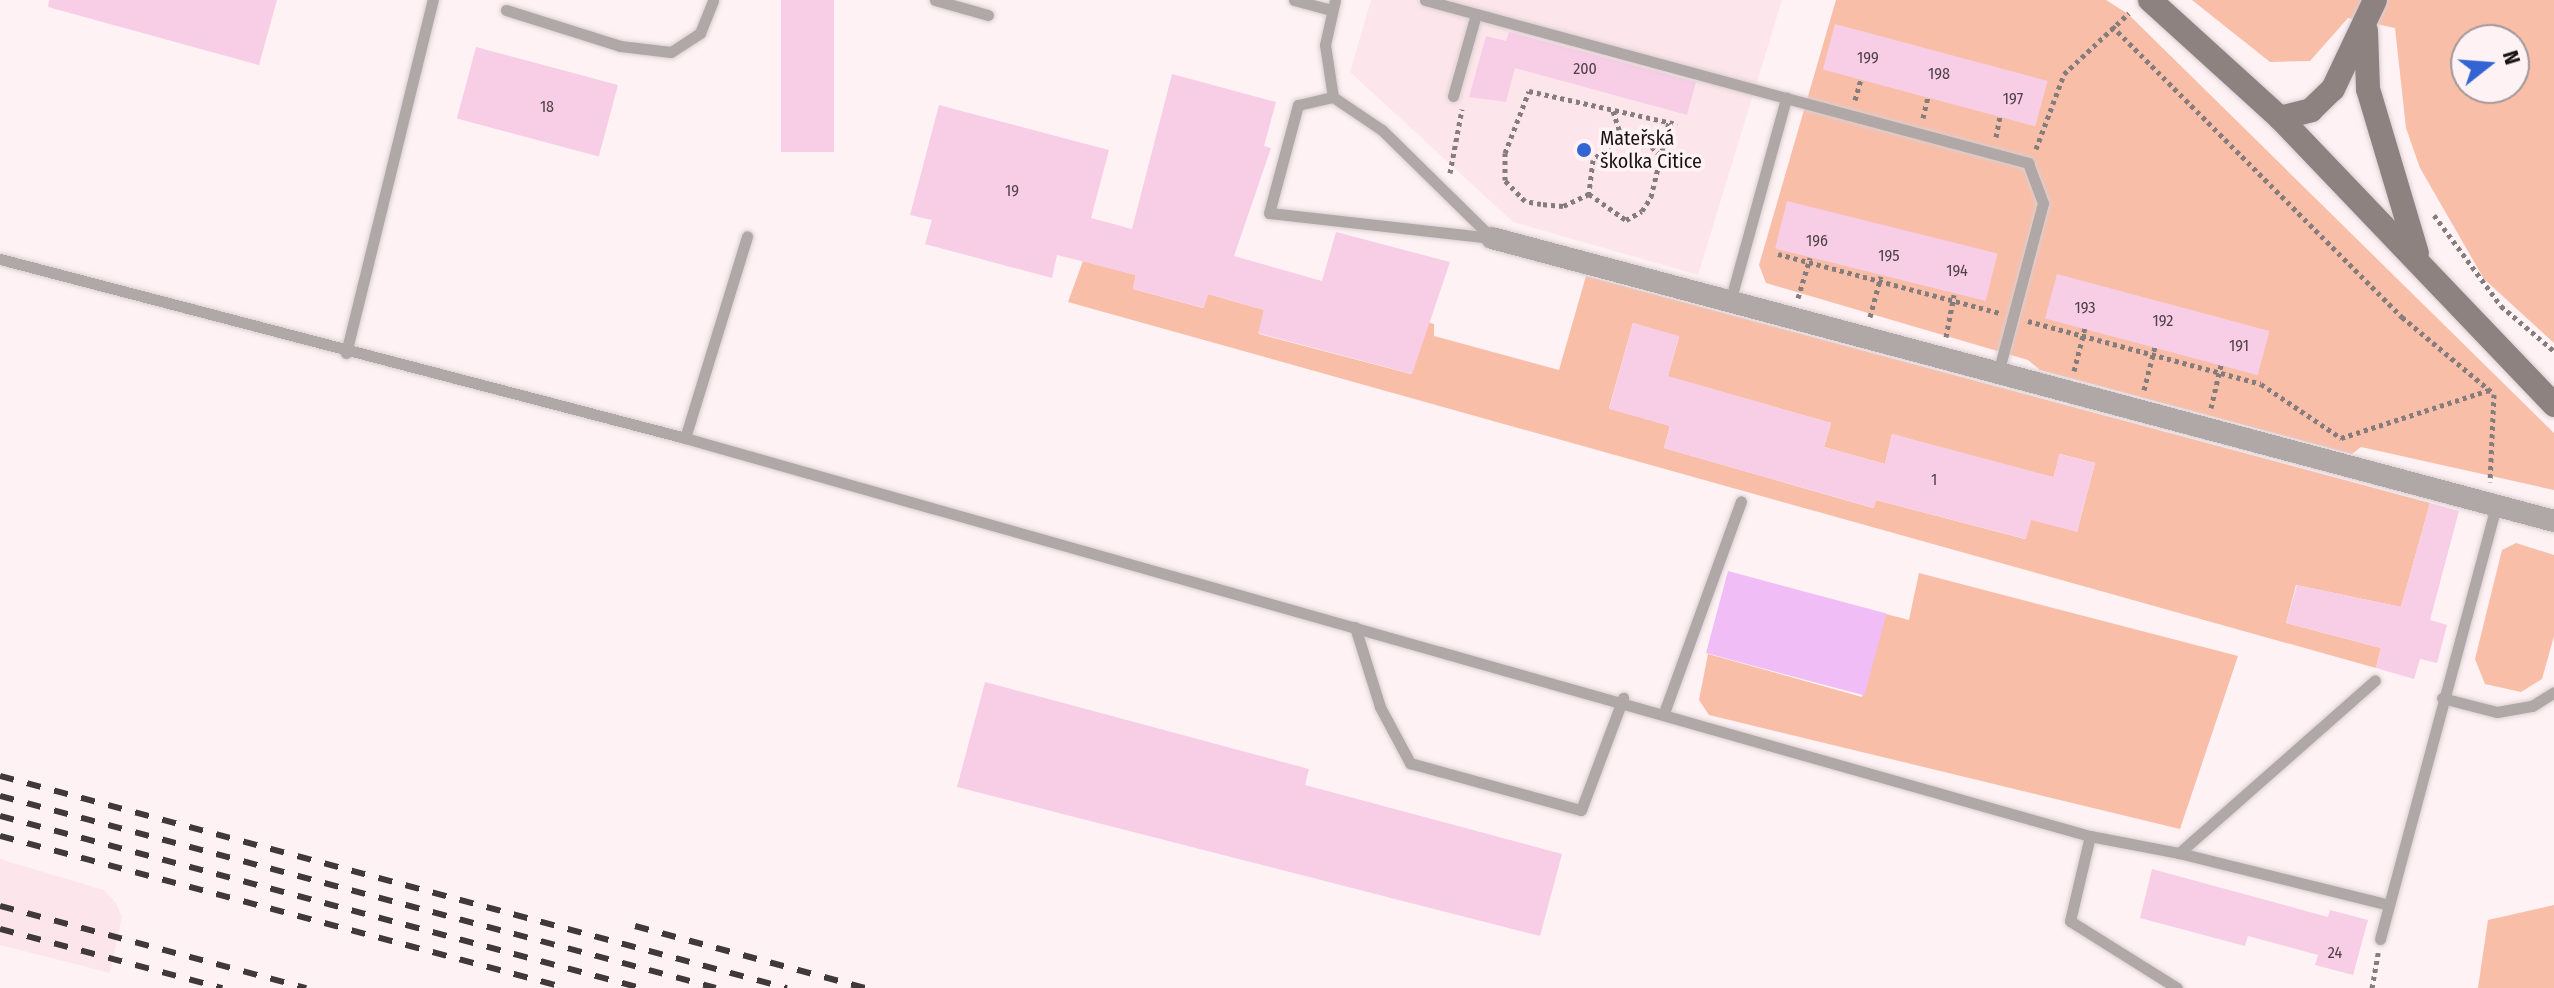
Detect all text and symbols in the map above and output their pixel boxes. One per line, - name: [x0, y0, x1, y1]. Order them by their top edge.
- north arrow: [2450, 24, 2530, 104]
- text: N: [2497, 47, 2526, 68]
- house number: 199: [1857, 48, 1879, 68]
- house number: 200: [1573, 59, 1597, 79]
- house number: 198: [1928, 64, 1950, 84]
- house number: 197: [2003, 89, 2023, 109]
- house number: 18: [540, 97, 554, 117]
- place label: Mateřská školka Citice: [1600, 126, 1702, 173]
- marker: Mateřská školka Citice: [1575, 141, 1593, 159]
- house number: 19: [1005, 181, 1019, 201]
- house number: 196: [1806, 231, 1828, 251]
- house number: 195: [1878, 246, 1900, 266]
- house number: 194: [1946, 261, 1968, 281]
- house number: 193: [2075, 298, 2095, 318]
- house number: 192: [2153, 311, 2173, 331]
- house number: 191: [2229, 336, 2249, 356]
- house number: 1: [1931, 470, 1937, 490]
- house number: 24: [2328, 943, 2342, 963]

